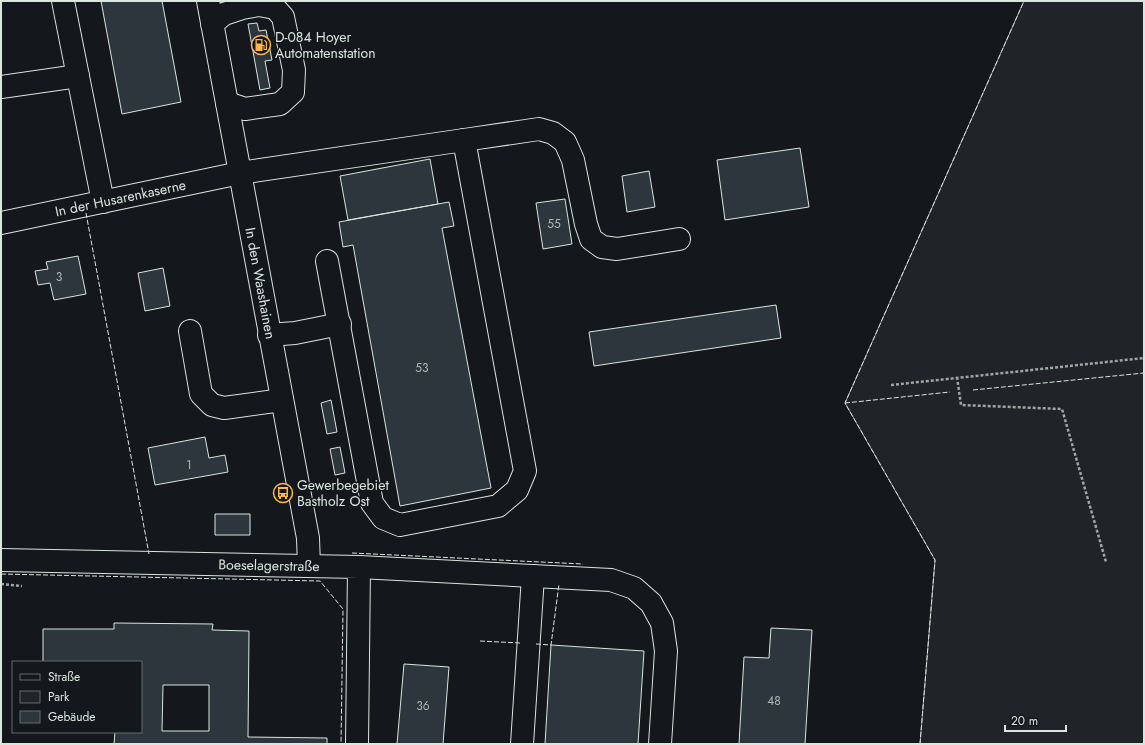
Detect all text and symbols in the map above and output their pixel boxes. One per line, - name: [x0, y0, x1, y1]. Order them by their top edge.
- place label: D-084 Hoyer Automatenstation: [275, 27, 376, 63]
- fuel station icon: D-084 Hoyer Automatenstation: [250, 34, 272, 56]
- street label: In der Husarenkaserne: [53, 175, 188, 221]
- house number: 55: [547, 215, 561, 233]
- street label: In den Waashainen: [240, 226, 281, 341]
- house number: 3: [56, 268, 63, 286]
- house number: 53: [415, 359, 429, 377]
- house number: 1: [186, 456, 192, 474]
- place label: Gewerbegebiet Bastholz Ost: [297, 475, 389, 511]
- bus stop icon: Gewerbegebiet Bastholz Ost: [272, 482, 294, 504]
- street label: Boeselagerstraße: [218, 554, 320, 576]
- legend: [12, 661, 142, 733]
- text: Straße: [48, 668, 80, 686]
- text: Park: [48, 688, 70, 706]
- house number: 48: [767, 692, 781, 710]
- house number: 36: [416, 697, 430, 715]
- scale bar: [1005, 707, 1066, 733]
- text: Gebäude: [48, 708, 95, 726]
- text: 20 m: [1011, 712, 1038, 730]

